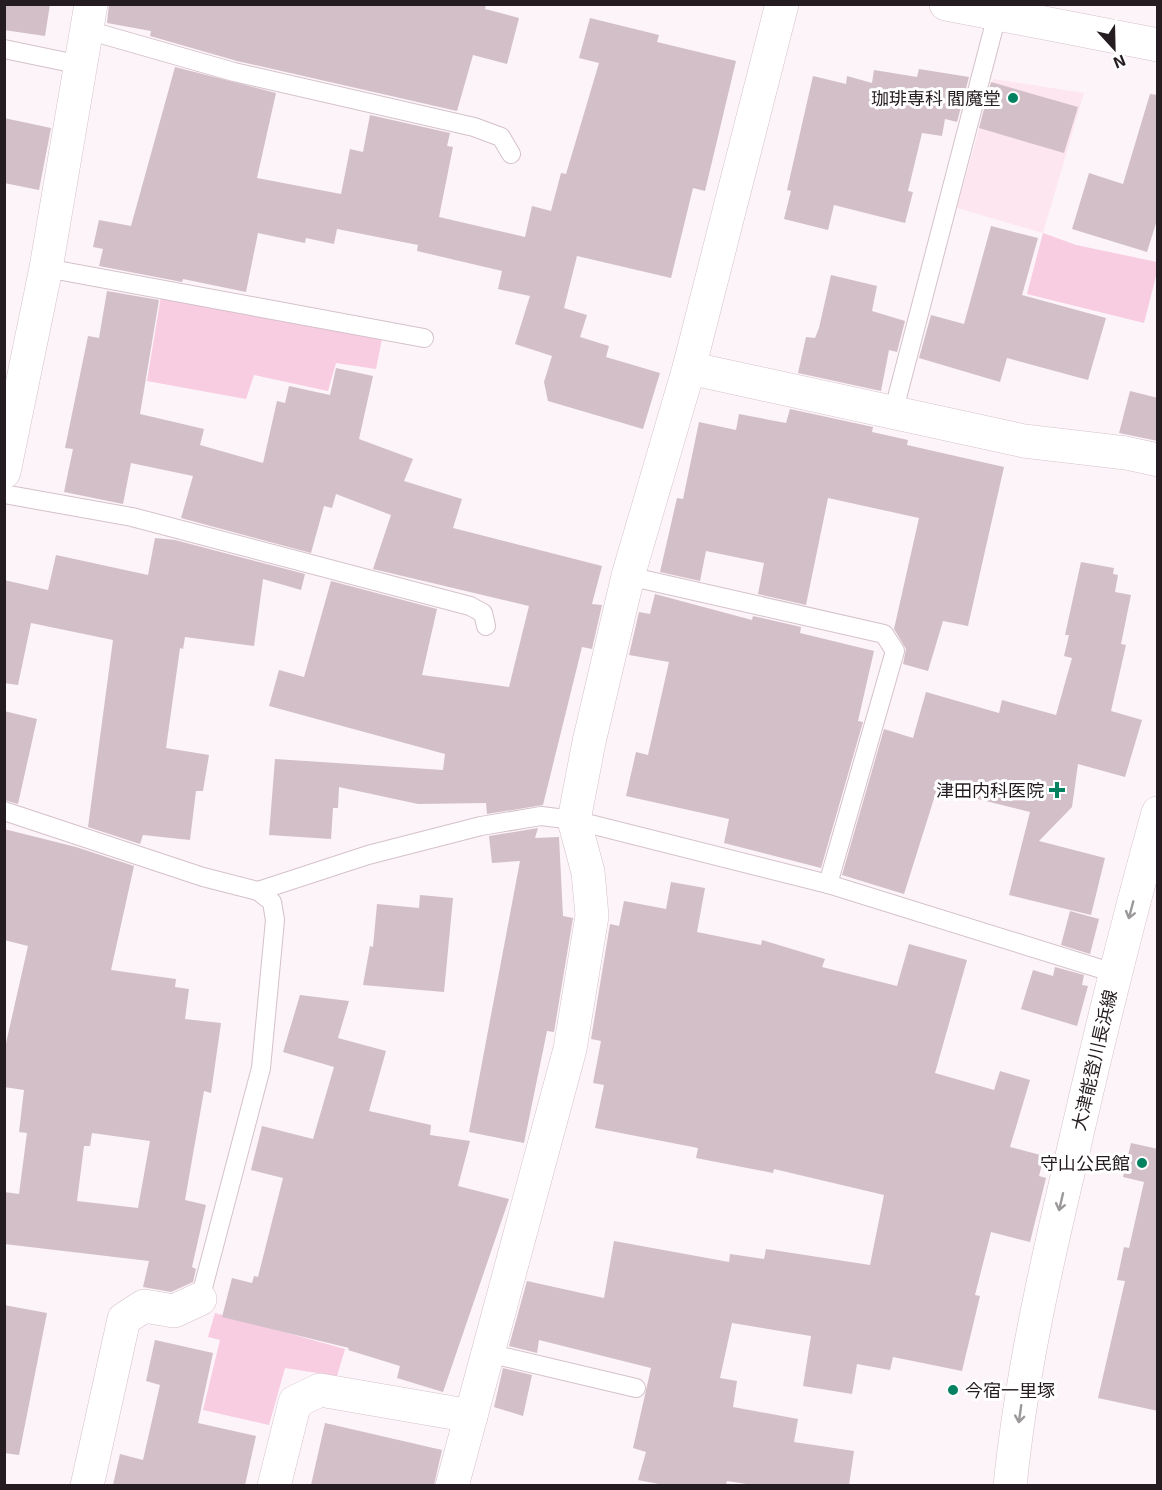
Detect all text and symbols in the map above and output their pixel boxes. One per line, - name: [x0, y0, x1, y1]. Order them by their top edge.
- north arrow: [1084, 18, 1144, 78]
- text: N: [1111, 51, 1129, 73]
- place label: 珈琲専科 閻魔堂: [871, 87, 1001, 109]
- marker: 珈琲専科 閻魔堂: [1006, 91, 1020, 105]
- place label: 津田内科医院: [936, 779, 1044, 801]
- marker: 津田内科医院: [1048, 781, 1066, 799]
- one-way arrow: [1125, 900, 1136, 919]
- street label: 大津能登川長浜線: [1067, 987, 1121, 1133]
- place label: 守山公民館: [1040, 1152, 1130, 1174]
- marker: 守山公民館: [1135, 1156, 1149, 1170]
- one-way arrow: [1055, 1192, 1066, 1211]
- place label: 今宿一里塚: [965, 1379, 1055, 1401]
- marker: 今宿一里塚: [946, 1383, 960, 1397]
- one-way arrow: [1014, 1403, 1025, 1423]

